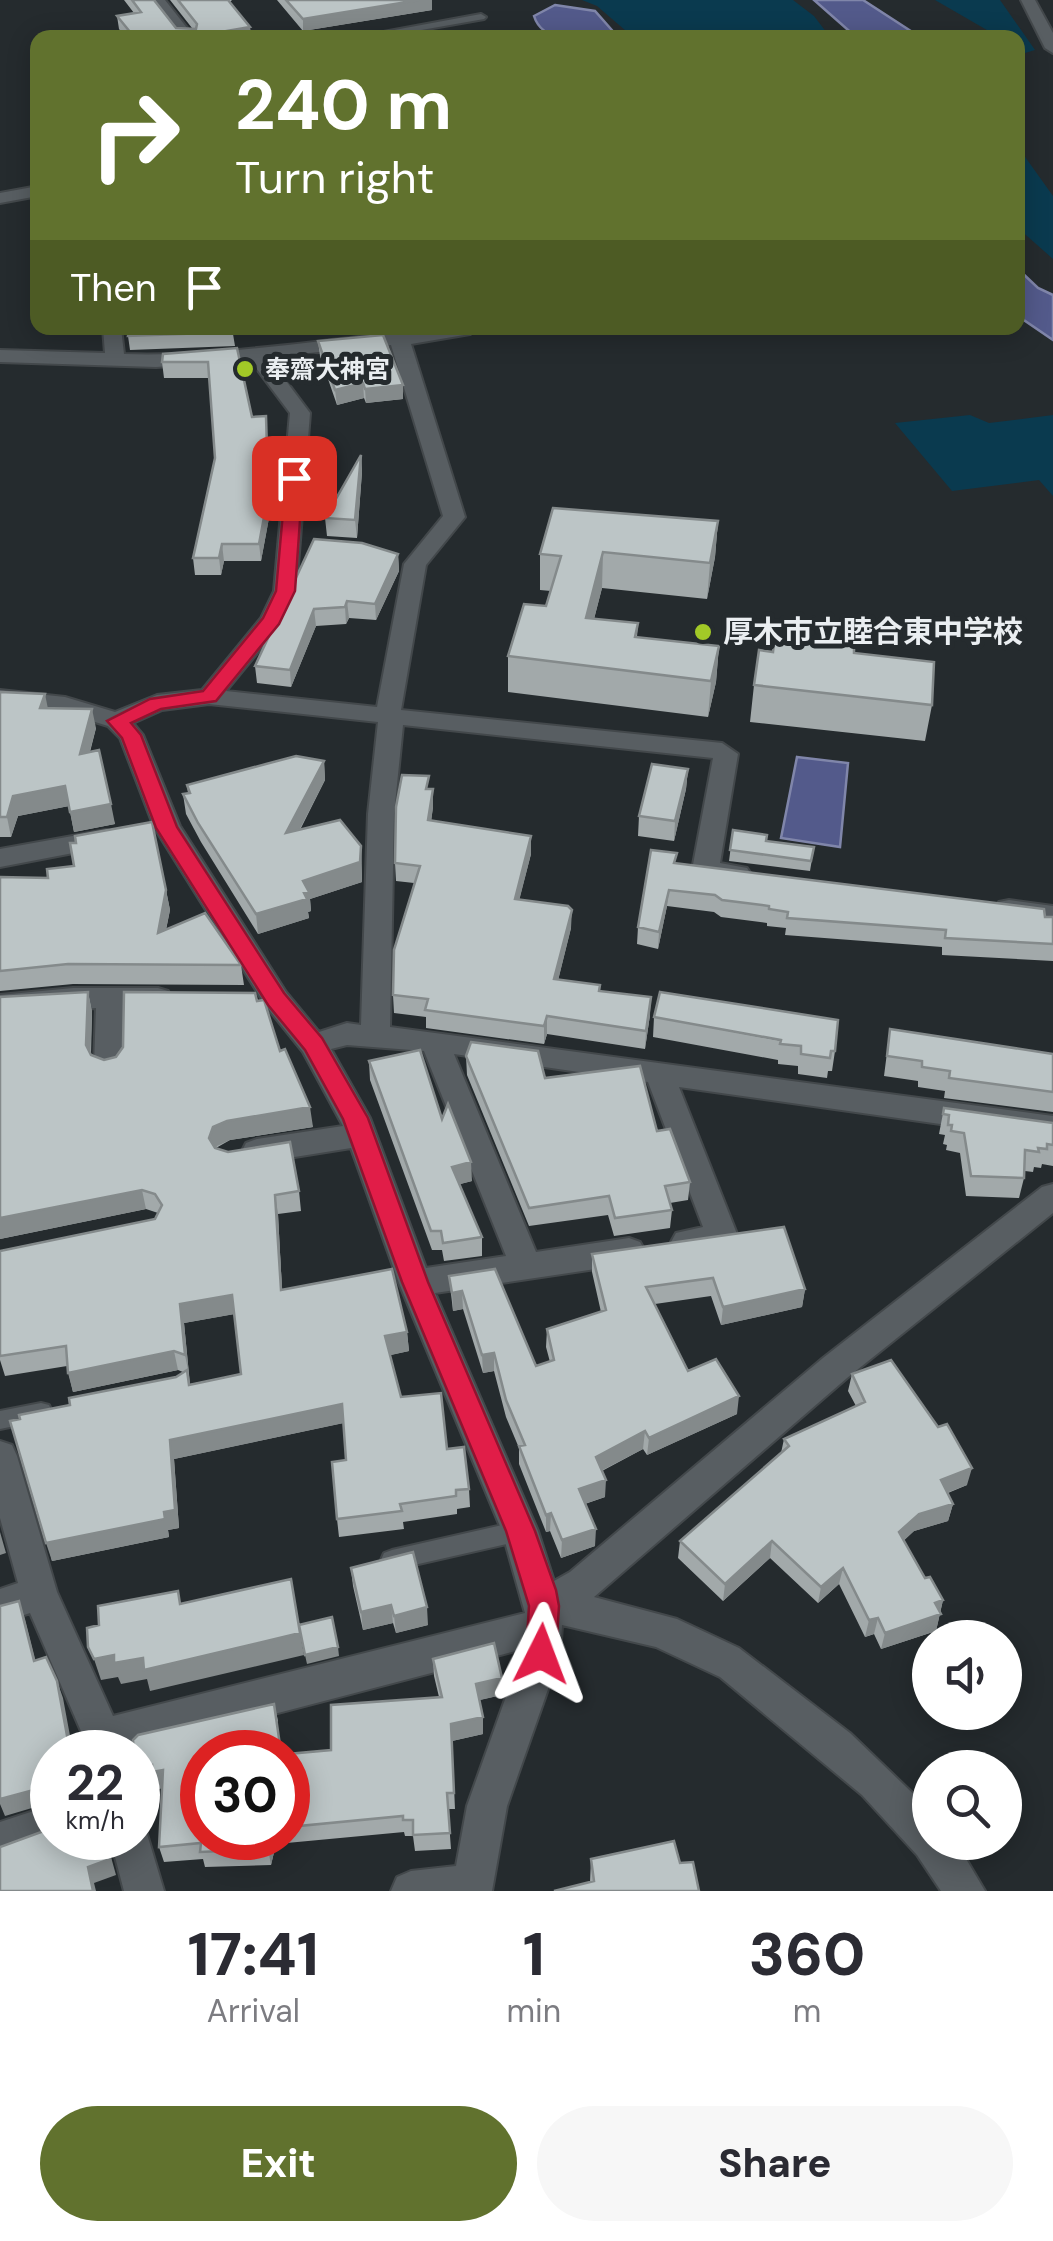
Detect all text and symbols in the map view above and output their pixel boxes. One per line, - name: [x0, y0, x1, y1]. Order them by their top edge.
- text: 240 m: [235, 60, 452, 151]
- icon: right: [70, 70, 200, 200]
- text: Turn right: [235, 148, 434, 207]
- icon: arrive: [177, 260, 232, 315]
- text: Then: [70, 263, 157, 313]
- place label: 奉齋大神宮: [265, 353, 390, 386]
- marker: 奉齋大神宮: [234, 358, 256, 380]
- pin: [252, 436, 337, 521]
- icon: arrive: [267, 451, 322, 506]
- place label: 厚木市立睦合東中学校: [723, 612, 1023, 651]
- marker: 厚木市立睦合東中学校: [692, 621, 714, 643]
- position arrow: [489, 1602, 593, 1706]
- map controls: [912, 1620, 1022, 1860]
- button: sound: [912, 1620, 1022, 1730]
- speed limit sign: 30: [180, 1730, 310, 1860]
- text: 22: [66, 1750, 124, 1816]
- button: search: [912, 1750, 1022, 1860]
- text: km/h: [65, 1804, 125, 1837]
- text: 17:41: [188, 1915, 319, 1994]
- text: 1: [523, 1915, 545, 1994]
- text: 360: [749, 1915, 865, 1994]
- text: Arrival: [207, 1990, 300, 2032]
- text: min: [507, 1990, 561, 2032]
- text: m: [793, 1990, 821, 2032]
- button: Exit: [40, 2106, 517, 2221]
- button: Share: [537, 2106, 1013, 2221]

